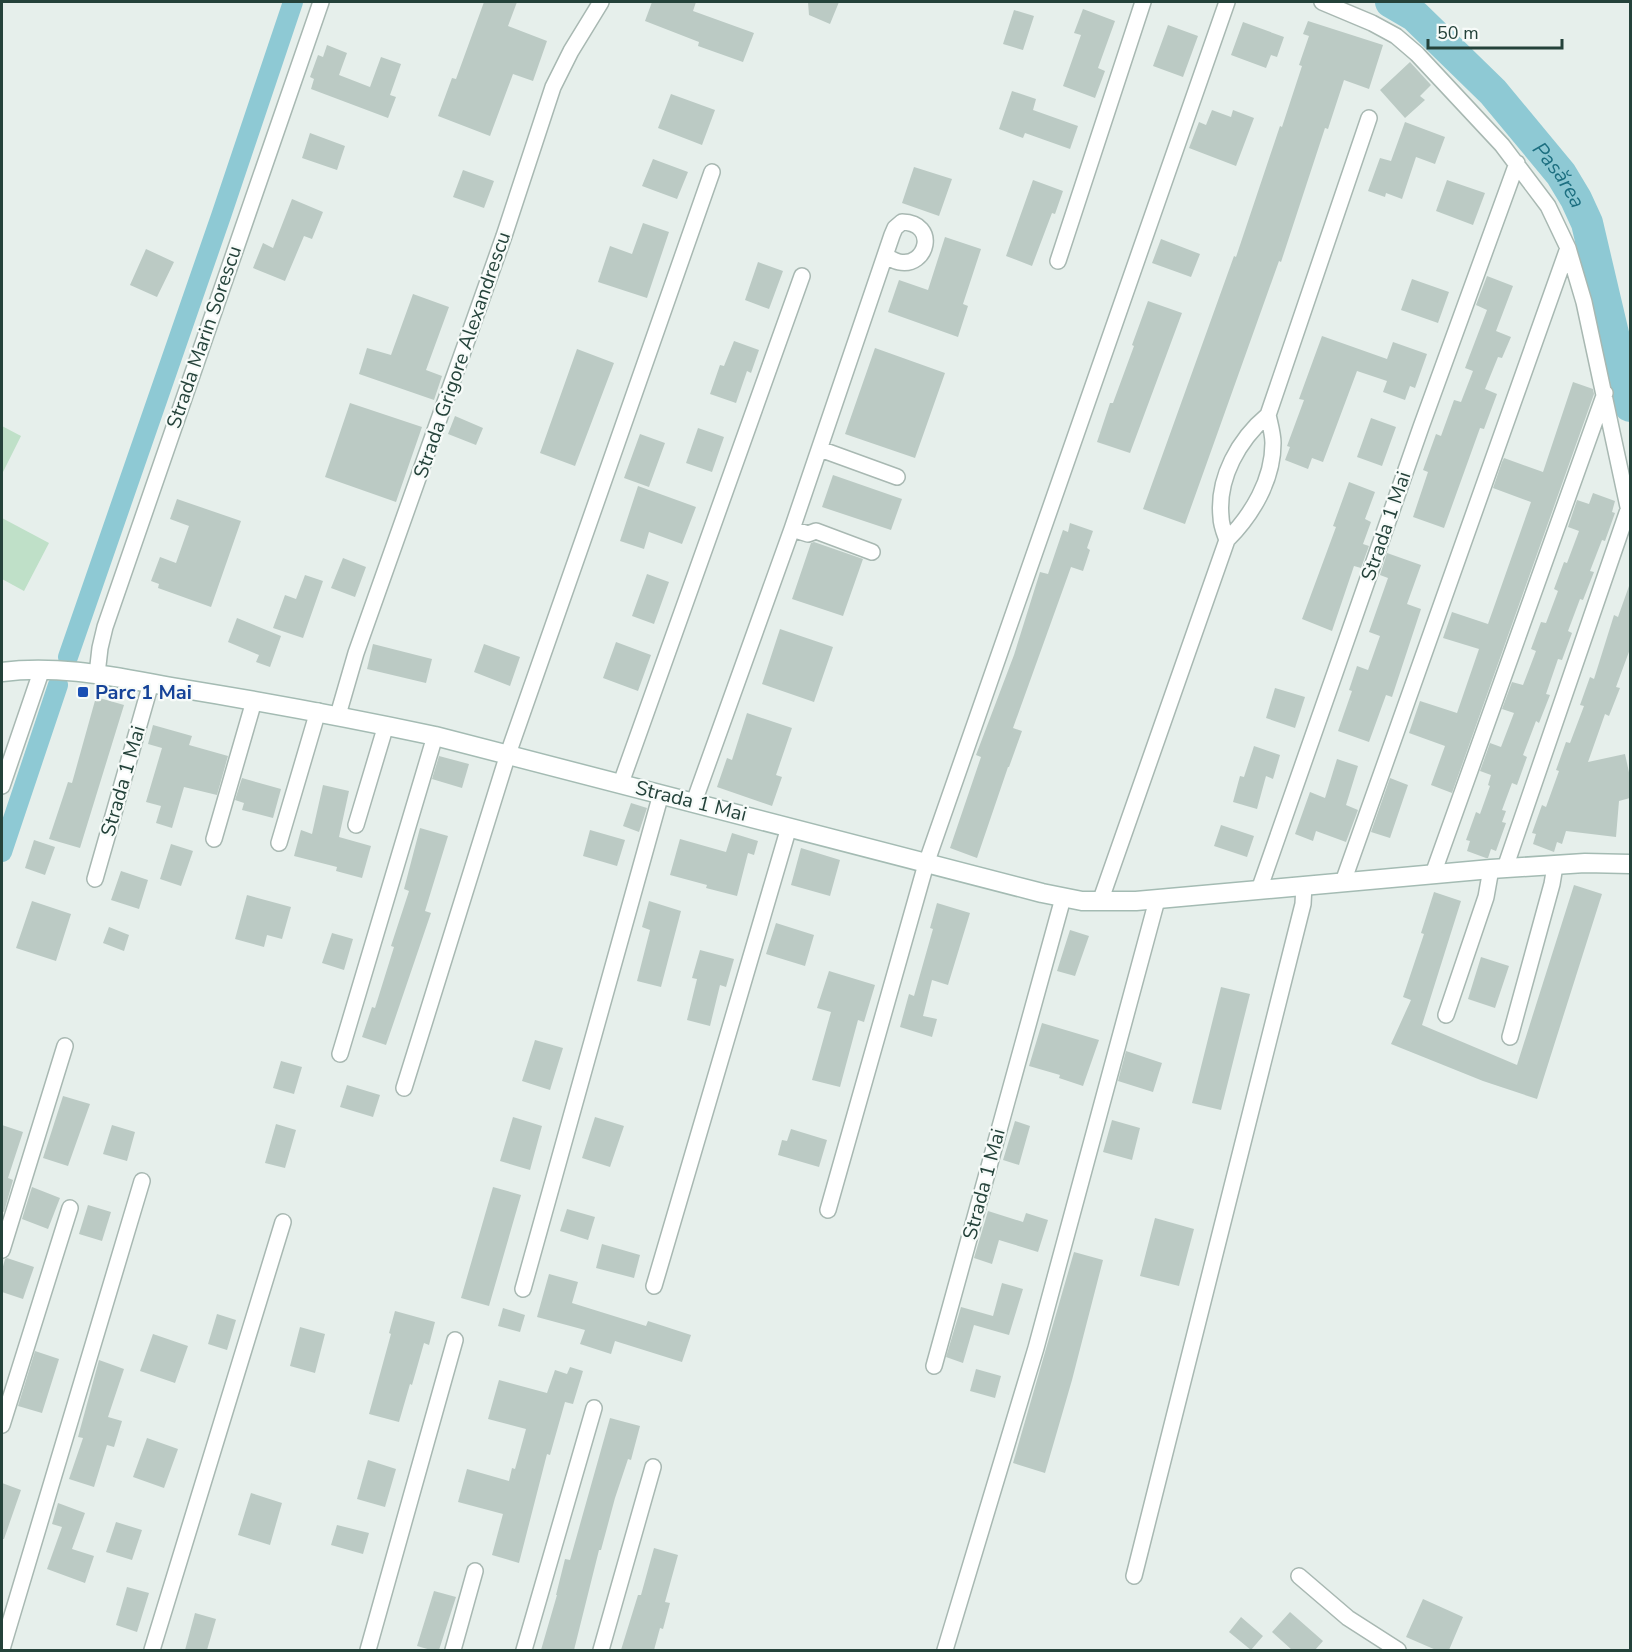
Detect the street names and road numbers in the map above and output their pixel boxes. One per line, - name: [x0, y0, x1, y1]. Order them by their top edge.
- street label: Strada Grigore Alexandrescu: [407, 228, 517, 482]
- street label: Strada Marin Sorescu: [160, 242, 248, 432]
- street label: Strada 1 Mai: [1355, 468, 1417, 584]
- street label: Strada 1 Mai: [94, 723, 152, 839]
- street label: Strada 1 Mai: [633, 774, 749, 828]
- street label: Strada 1 Mai: [956, 1126, 1012, 1242]

